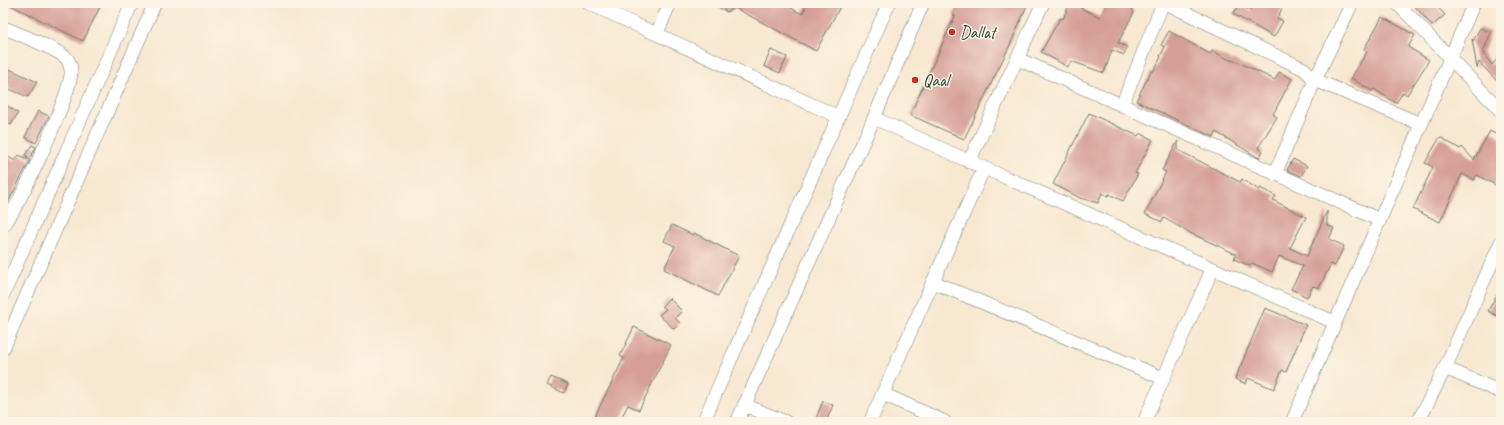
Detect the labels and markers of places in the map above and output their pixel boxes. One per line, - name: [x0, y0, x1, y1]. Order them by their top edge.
- place label: Dallat: [960, 22, 998, 43]
- marker: Dallat: [947, 27, 957, 37]
- place label: Qaal: [923, 70, 952, 91]
- marker: Qaal: [910, 75, 920, 85]

